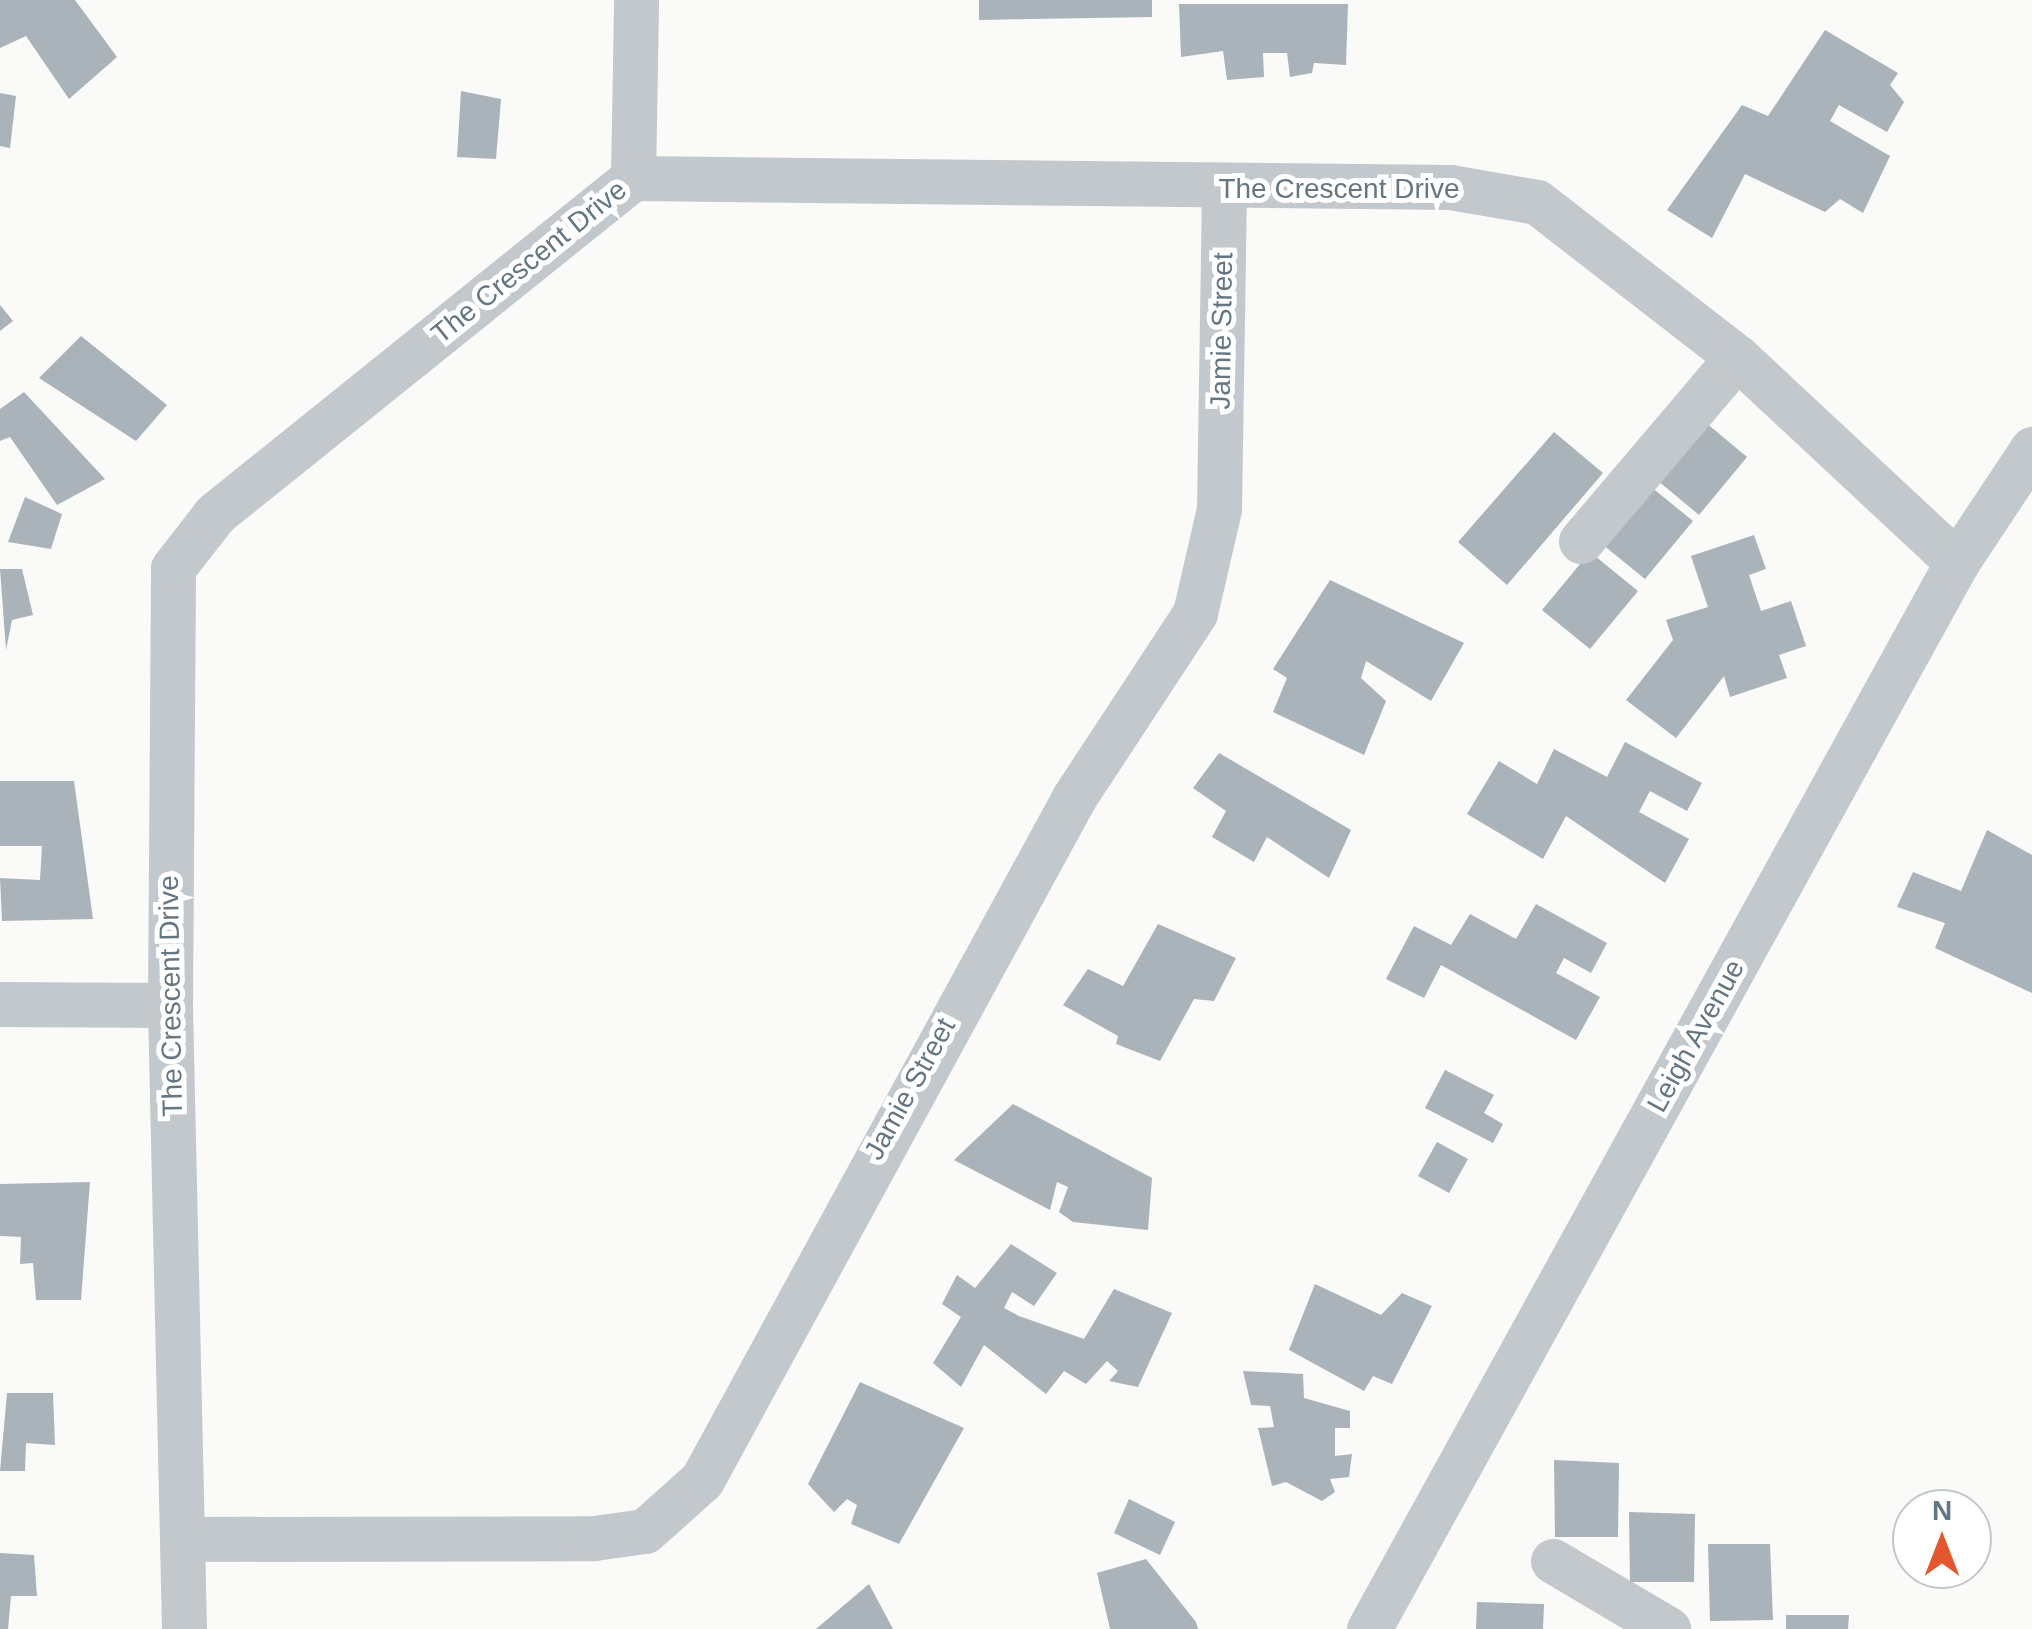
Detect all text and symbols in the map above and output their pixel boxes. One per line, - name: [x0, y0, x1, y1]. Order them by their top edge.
- street label: The Crescent Drive: [1218, 172, 1460, 206]
- street label: The Crescent Drive: [425, 173, 633, 351]
- street label: Jamie Street: [1204, 252, 1240, 410]
- street label: The Crescent Drive: [152, 875, 190, 1117]
- street label: Leigh Avenue: [1640, 953, 1752, 1119]
- street label: Jamie Street: [857, 1012, 963, 1166]
- north arrow: [1892, 1489, 1992, 1589]
- text: N: [1932, 1495, 1952, 1526]

